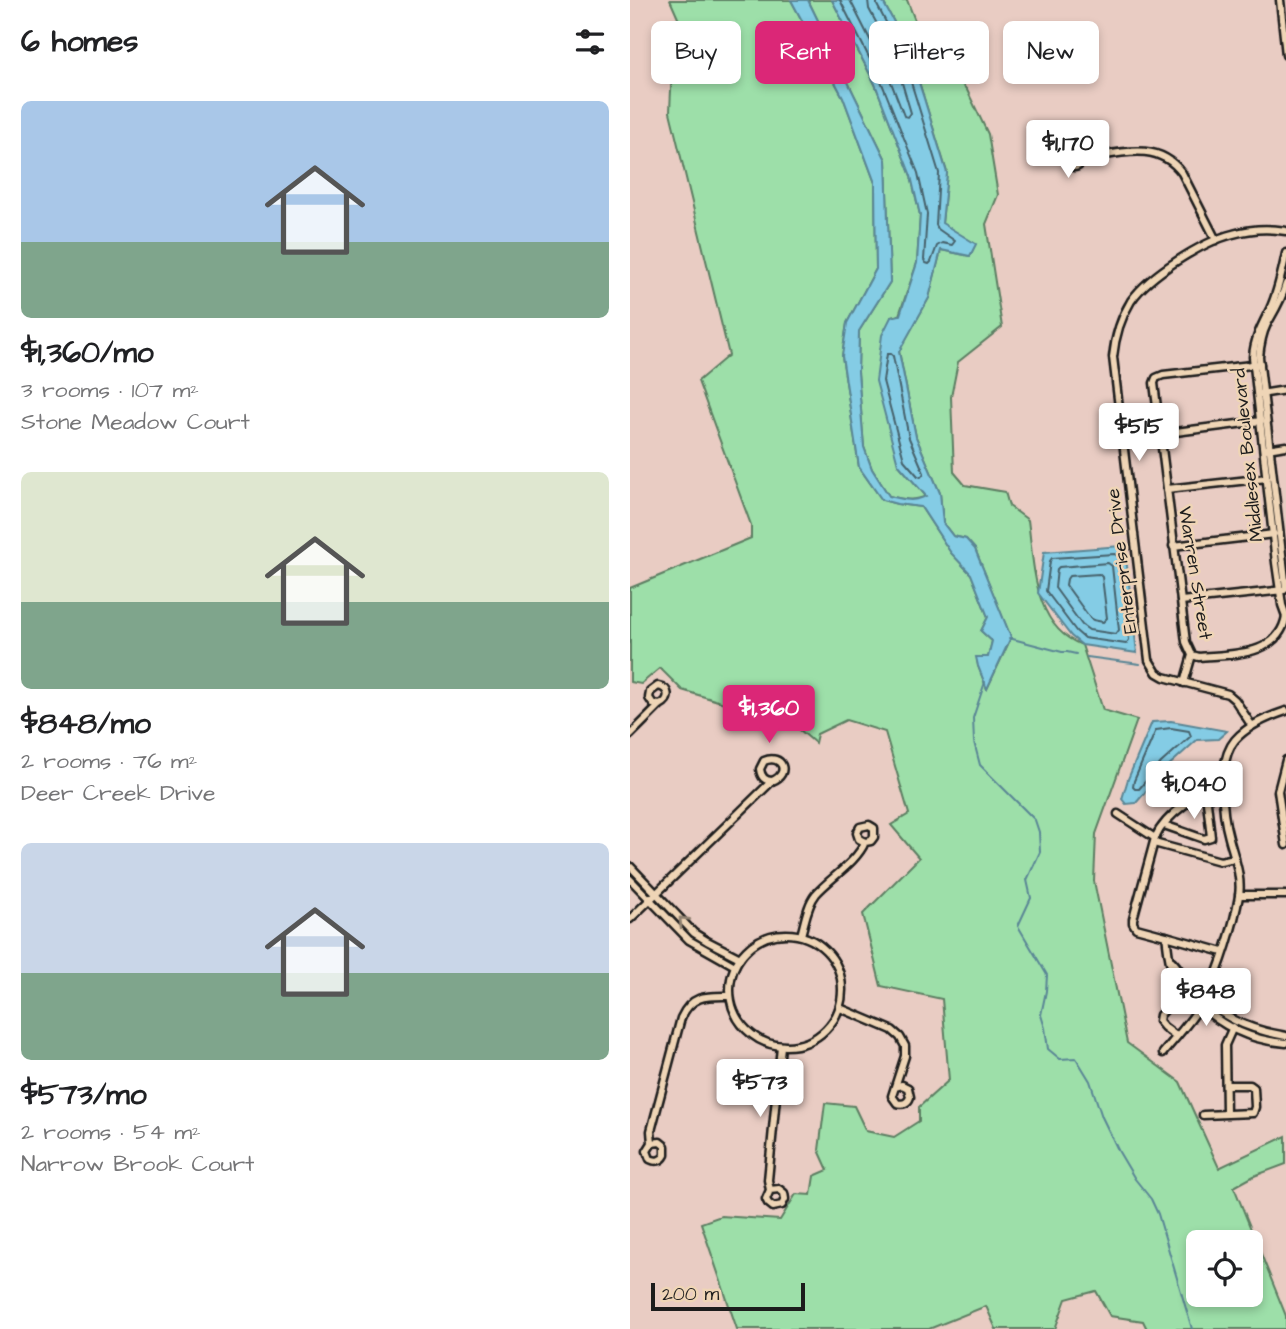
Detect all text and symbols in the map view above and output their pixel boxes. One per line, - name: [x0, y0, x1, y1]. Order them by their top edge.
- text: 6 homes: [21, 21, 138, 63]
- chip: Buy: [651, 21, 741, 84]
- chip: Rent: [755, 21, 855, 84]
- chip: Filters: [869, 21, 989, 84]
- chip: New: [1003, 21, 1099, 84]
- icon: filters: [571, 23, 609, 61]
- pin: $1,170: [1011, 120, 1125, 180]
- text: $1,170: [1042, 127, 1094, 159]
- icon: home: [252, 147, 378, 273]
- text: $1,360/mo: [21, 332, 154, 374]
- street label: Middlesex Boulevard: [1225, 367, 1271, 543]
- text: 3 rooms · 107 m²: [21, 374, 199, 406]
- pin: $515: [1098, 404, 1180, 463]
- text: Stone Meadow Court: [21, 406, 250, 438]
- text: $515: [1115, 410, 1163, 442]
- street label: Enterprise Drive: [1100, 487, 1144, 635]
- street label: Warren Street: [1171, 504, 1219, 642]
- icon: home: [252, 518, 378, 644]
- pin: $1,360: [712, 686, 826, 745]
- text: $1,360: [739, 692, 799, 724]
- text: $848/mo: [21, 703, 151, 745]
- text: 2 rooms · 76 m²: [21, 745, 197, 777]
- pin: $1,040: [1137, 762, 1251, 821]
- text: $1,040: [1162, 768, 1226, 800]
- text: Deer Creek Drive: [21, 777, 215, 809]
- icon: home: [252, 889, 378, 1015]
- one-way arrow: [679, 917, 691, 929]
- pin: $848: [1165, 968, 1247, 1028]
- text: $848: [1177, 975, 1235, 1007]
- pin: $573: [719, 1060, 801, 1119]
- text: $573: [733, 1066, 787, 1098]
- text: $573/mo: [21, 1074, 147, 1116]
- text: 2 rooms · 54 m²: [21, 1116, 201, 1148]
- text: Narrow Brook Court: [21, 1148, 254, 1180]
- map controls: [1186, 1230, 1263, 1307]
- button: locate: [1186, 1230, 1263, 1307]
- scale bar: [651, 1280, 805, 1312]
- text: 200 m: [662, 1281, 719, 1308]

